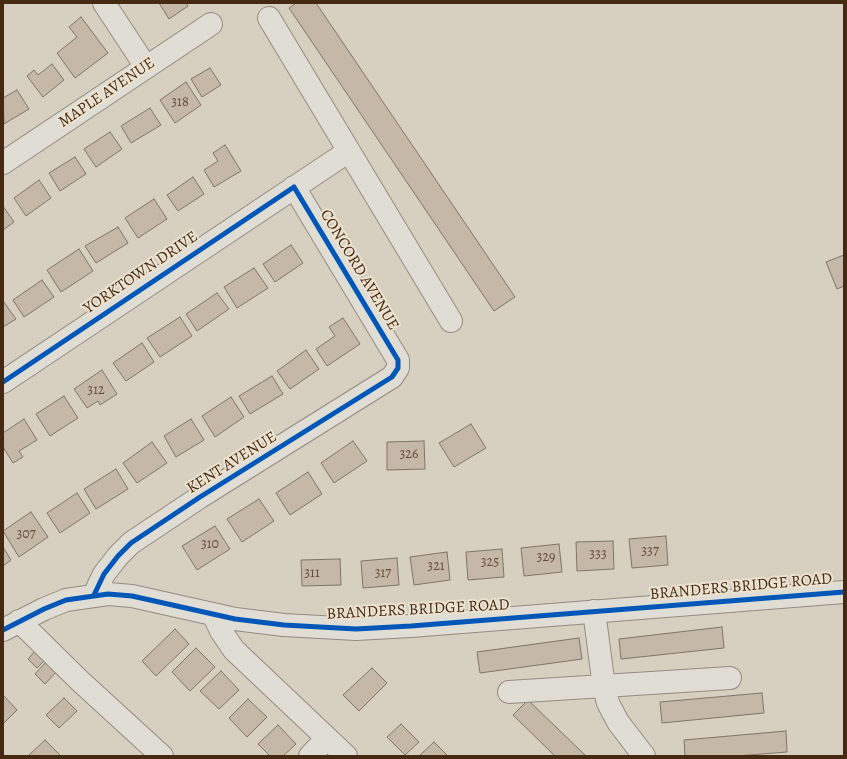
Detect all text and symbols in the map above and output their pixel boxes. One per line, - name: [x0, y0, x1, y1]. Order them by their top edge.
- street label: MAPLE AVENUE: [55, 54, 159, 132]
- house number: 318: [171, 95, 189, 111]
- street label: CONCORD AVENUE: [315, 206, 403, 334]
- street label: YORKTOWN DRIVE: [80, 228, 202, 318]
- house number: 312: [87, 383, 105, 399]
- street label: KENT AVENUE: [184, 428, 280, 498]
- house number: 326: [400, 447, 418, 463]
- house number: 307: [16, 527, 36, 543]
- house number: 310: [201, 537, 219, 553]
- house number: 337: [641, 544, 659, 560]
- house number: 333: [589, 547, 607, 563]
- house number: 329: [537, 550, 555, 566]
- house number: 325: [481, 555, 499, 571]
- house number: 321: [427, 559, 445, 575]
- house number: 311: [304, 566, 320, 582]
- house number: 317: [375, 566, 391, 582]
- street label: BRANDERS BRIDGE ROAD: [649, 569, 833, 605]
- street label: BRANDERS BRIDGE ROAD: [326, 596, 510, 624]

